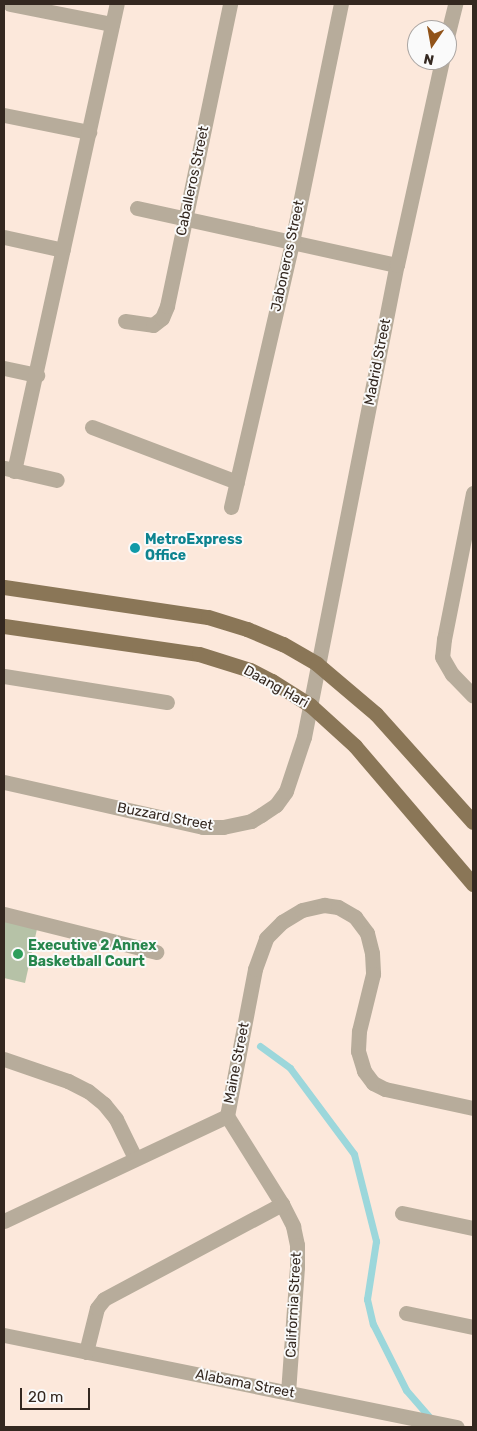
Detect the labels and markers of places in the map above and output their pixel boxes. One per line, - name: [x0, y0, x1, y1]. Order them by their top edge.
- place label: MetroExpress Office: [145, 532, 242, 564]
- marker: MetroExpress Office: [129, 542, 141, 554]
- place label: Executive 2 Annex Basketball Court: [28, 938, 157, 970]
- marker: Executive 2 Annex Basketball Court: [12, 948, 24, 960]

